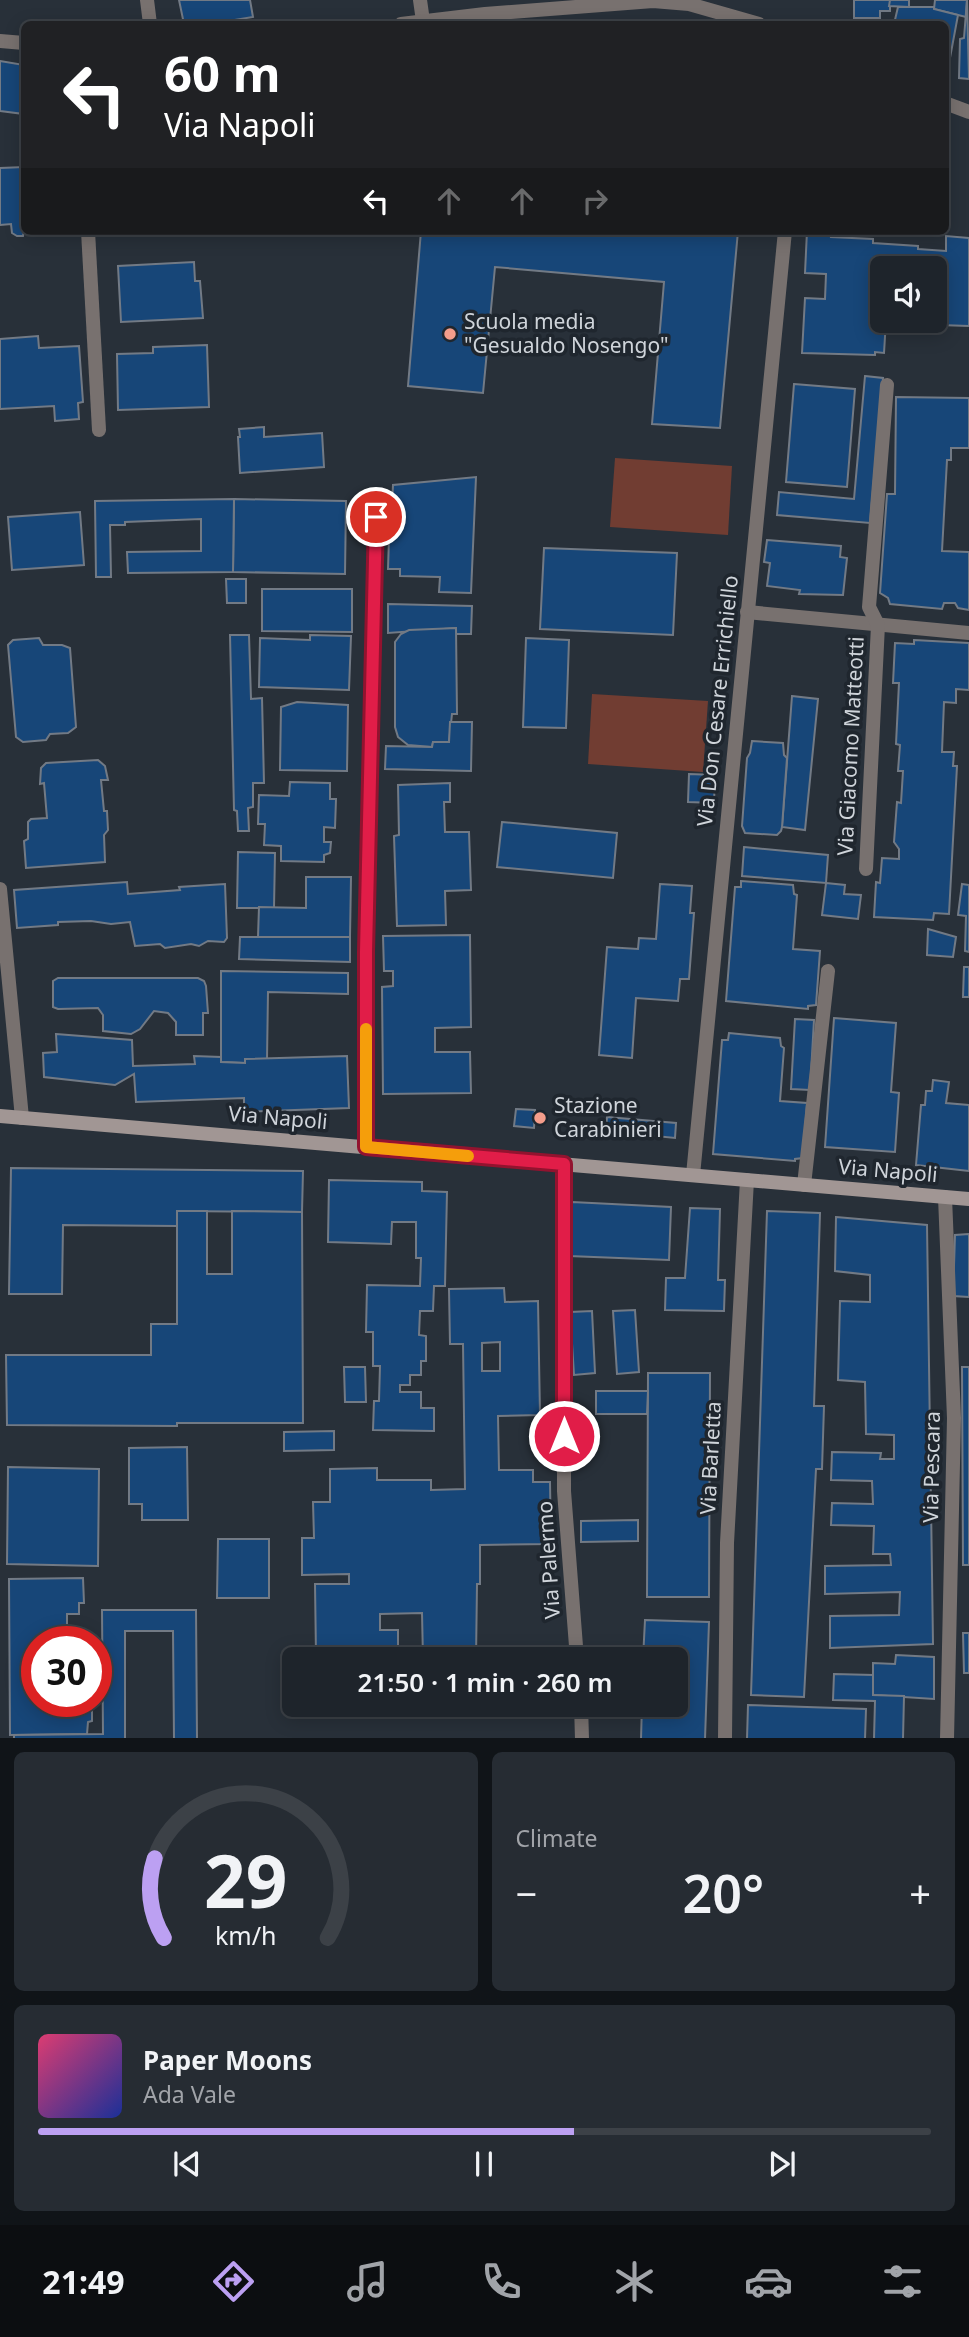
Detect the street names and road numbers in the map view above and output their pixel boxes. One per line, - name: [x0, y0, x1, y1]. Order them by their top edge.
- street label: Via Don Cesare Errichiello: [690, 574, 744, 828]
- street label: Via Giacomo Matteotti: [830, 636, 870, 856]
- street label: Via Napoli: [227, 1099, 329, 1135]
- street label: Via Napoli: [837, 1152, 939, 1188]
- street label: Via Barletta: [693, 1401, 727, 1515]
- street label: Via Pescara: [916, 1411, 946, 1523]
- street label: Via Palermo: [530, 1500, 566, 1620]

